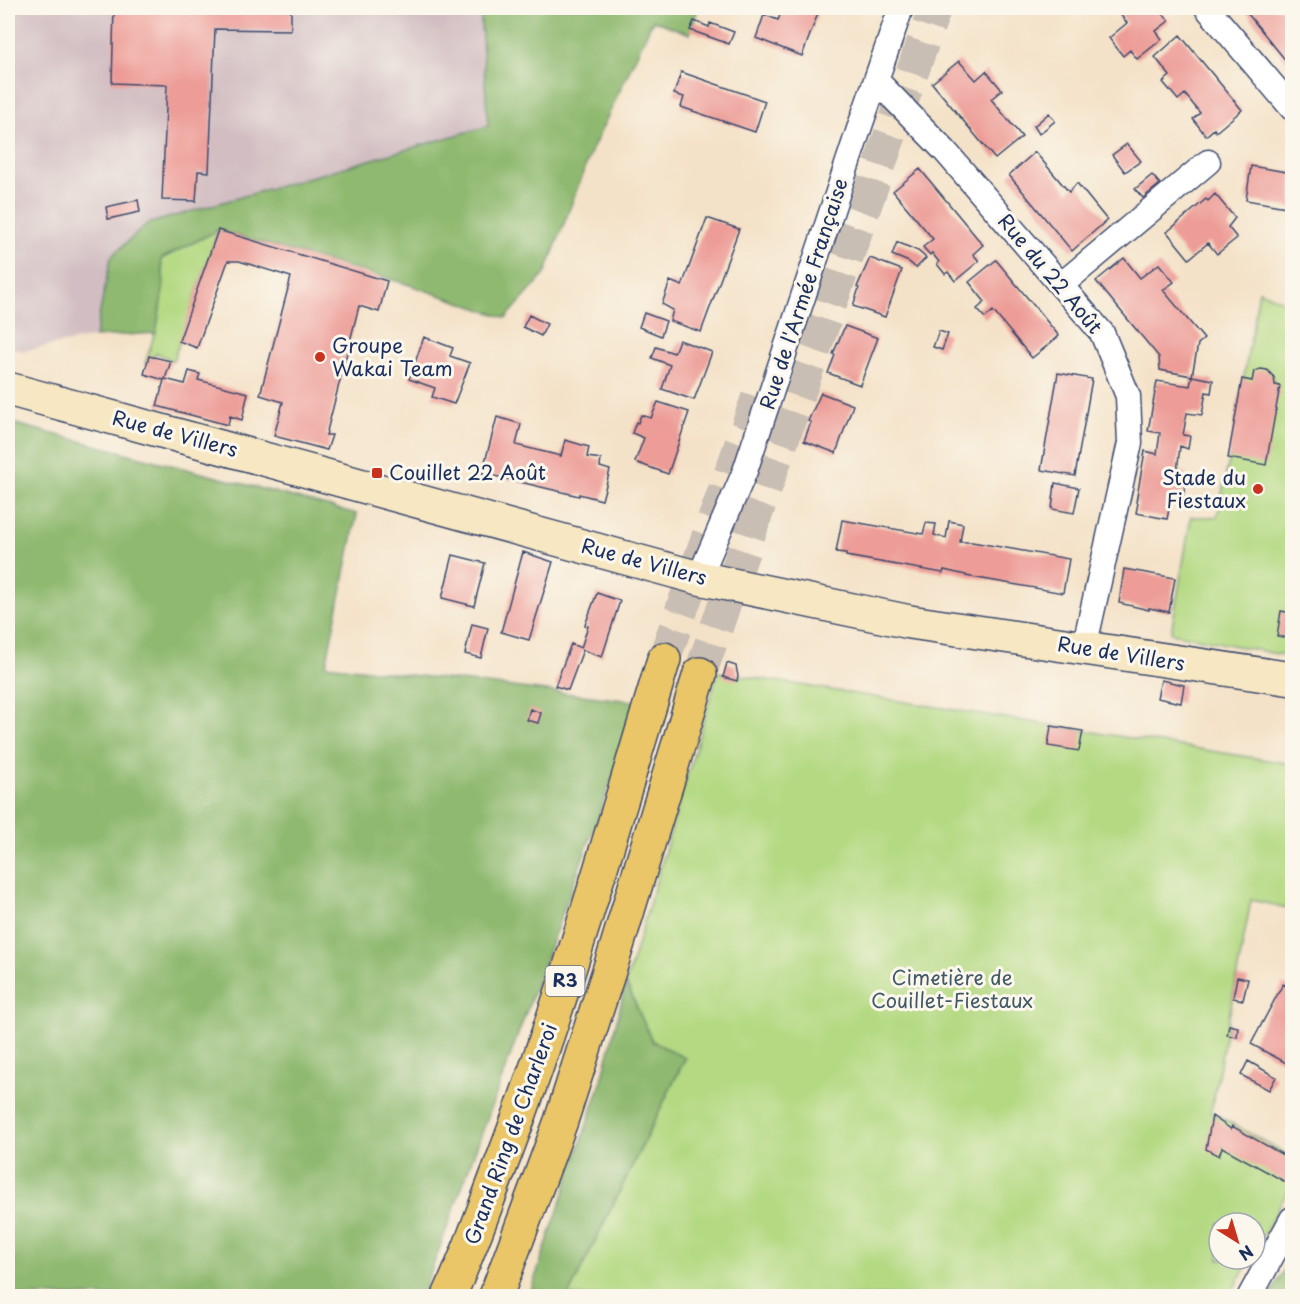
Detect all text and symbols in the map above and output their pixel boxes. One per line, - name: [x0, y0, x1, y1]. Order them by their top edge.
- street label: Rue de l'Armée Française: [751, 174, 855, 413]
- street label: Rue du 22 Août: [991, 207, 1110, 340]
- place label: Groupe Wakai Team: [332, 330, 453, 383]
- marker: Groupe Wakai Team: [313, 350, 327, 364]
- street label: Rue de Villers: [109, 402, 241, 464]
- place label: Couillet 22 Août: [389, 457, 546, 487]
- place label: Stade du Fiestaux: [1162, 462, 1246, 515]
- marker: Couillet 22 Août: [370, 466, 384, 480]
- marker: Stade du Fiestaux: [1251, 482, 1265, 496]
- street label: Rue de Villers: [578, 530, 710, 592]
- street label: Rue de Villers: [1055, 628, 1187, 678]
- park label: Cimetière de Couillet-Fiestaux: [871, 962, 1033, 1015]
- road number: R3: [546, 966, 584, 996]
- street label: Grand Ring de Charleroi: [456, 1019, 564, 1249]
- north arrow: [1207, 1211, 1267, 1271]
- text: N: [1234, 1240, 1259, 1267]

